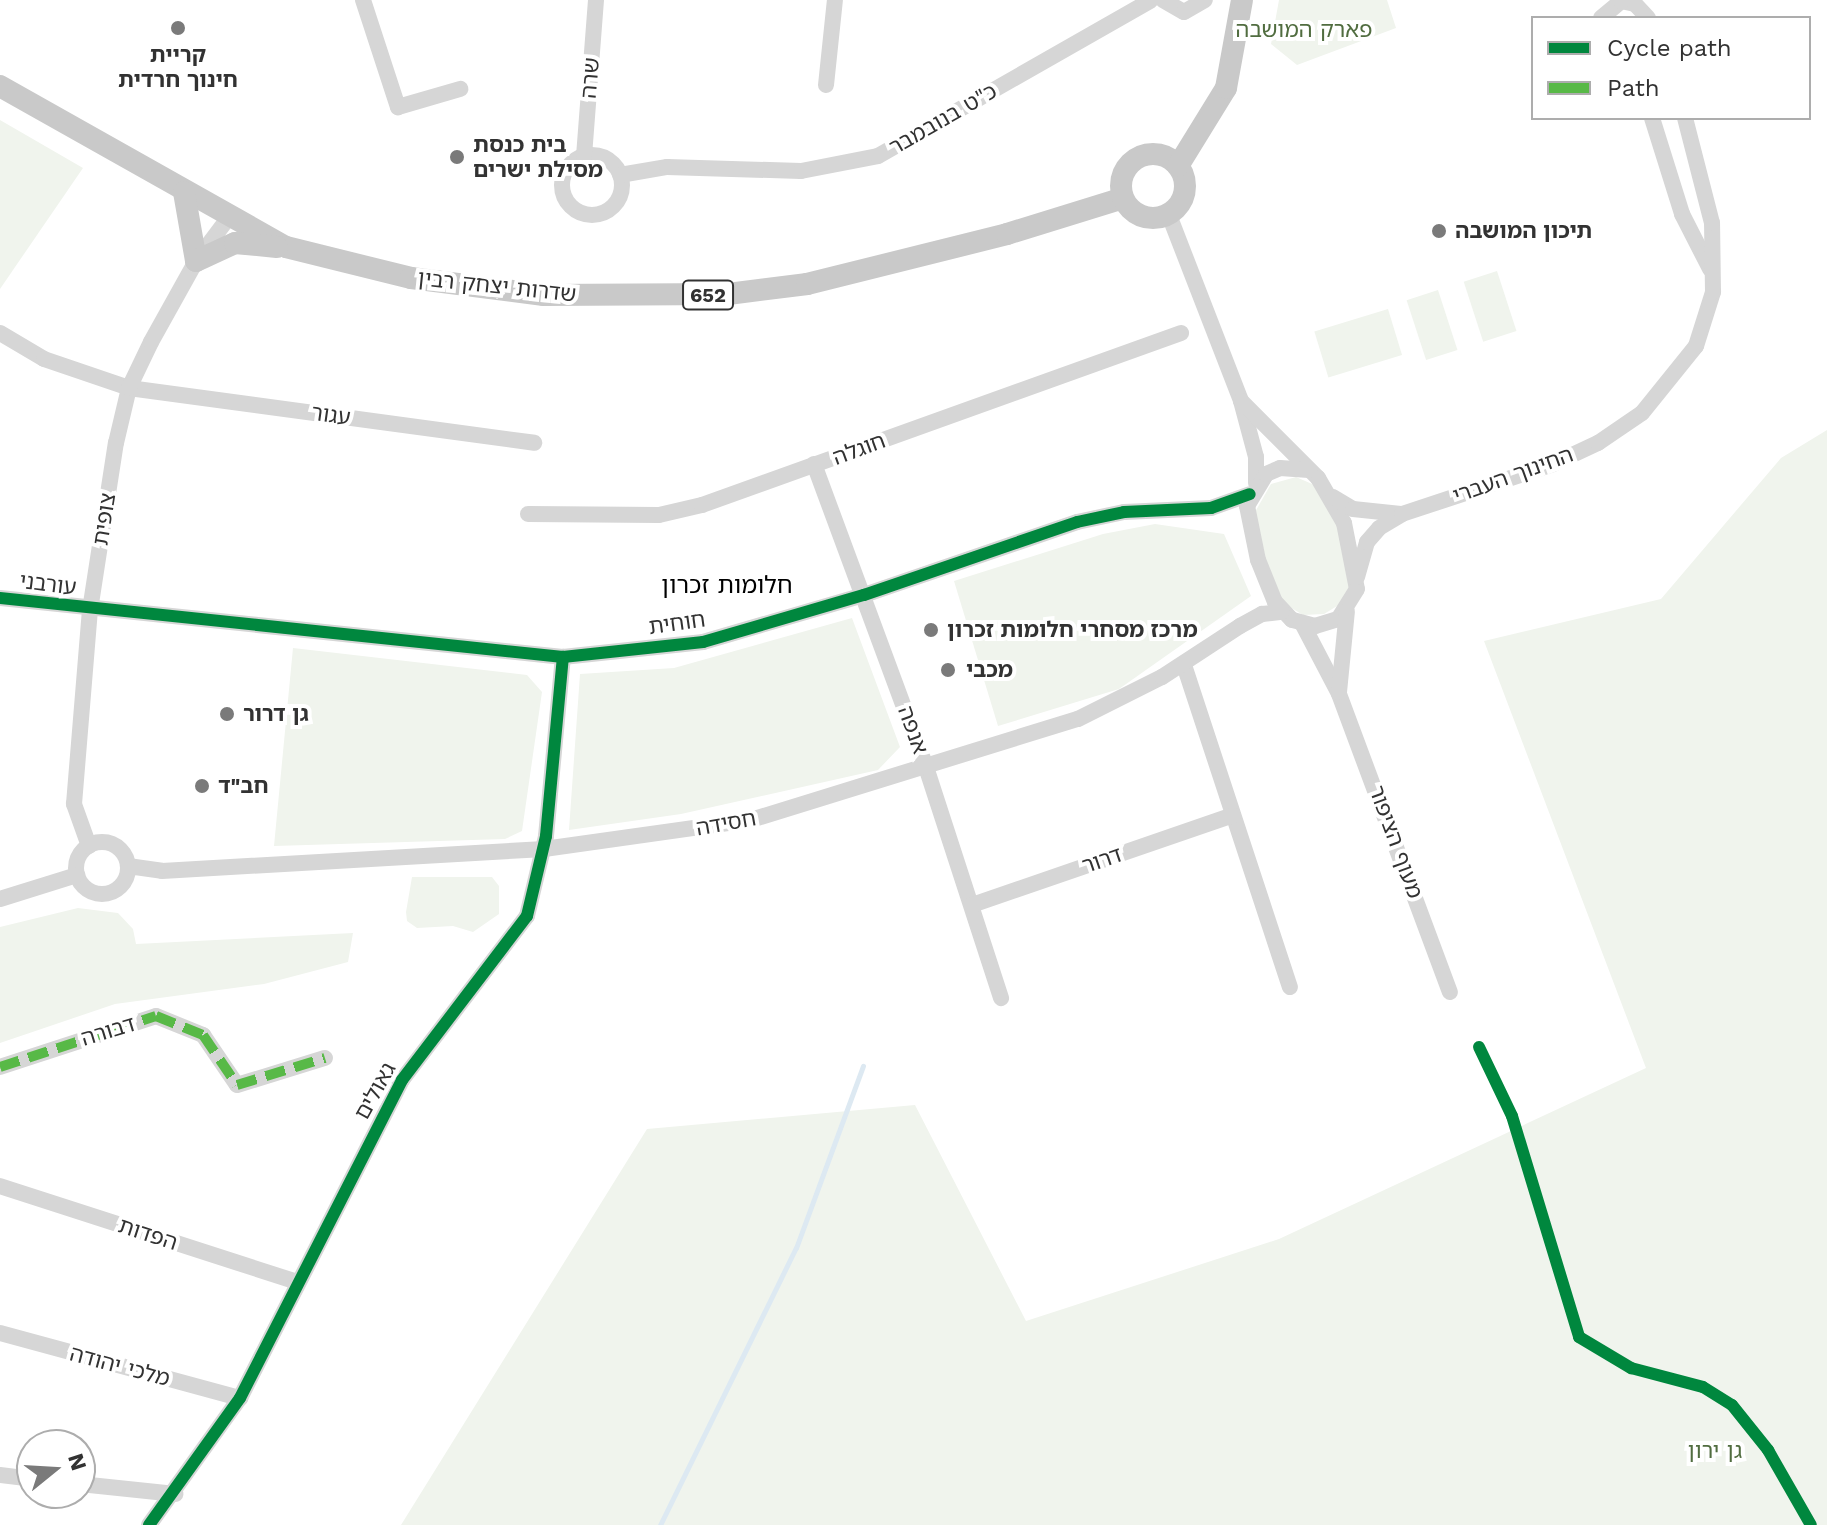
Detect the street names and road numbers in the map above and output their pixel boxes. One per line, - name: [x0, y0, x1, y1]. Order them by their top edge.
- street label: שרה: [575, 56, 605, 100]
- street label: כ"ט בנובמבר: [885, 78, 1001, 160]
- street label: שדרות יצחק רבין: [416, 265, 578, 307]
- road number: 652: [682, 279, 734, 311]
- street label: עגור: [310, 399, 352, 431]
- street label: חוגלה: [829, 427, 889, 471]
- street label: החינוך העברי: [1449, 441, 1577, 509]
- street label: צופית: [87, 491, 121, 547]
- street label: עורבני: [18, 567, 78, 601]
- street label: חוחית: [647, 606, 707, 640]
- street label: אנפה: [892, 702, 934, 758]
- street label: מעוף הציפור: [1363, 782, 1429, 902]
- street label: חסידה: [694, 805, 758, 841]
- street label: דרור: [1079, 841, 1125, 879]
- street label: דבורה: [78, 1010, 138, 1052]
- street label: גאולים: [349, 1058, 401, 1124]
- street label: הפדות: [115, 1212, 181, 1256]
- street label: מלכי יהודה: [67, 1340, 173, 1392]

